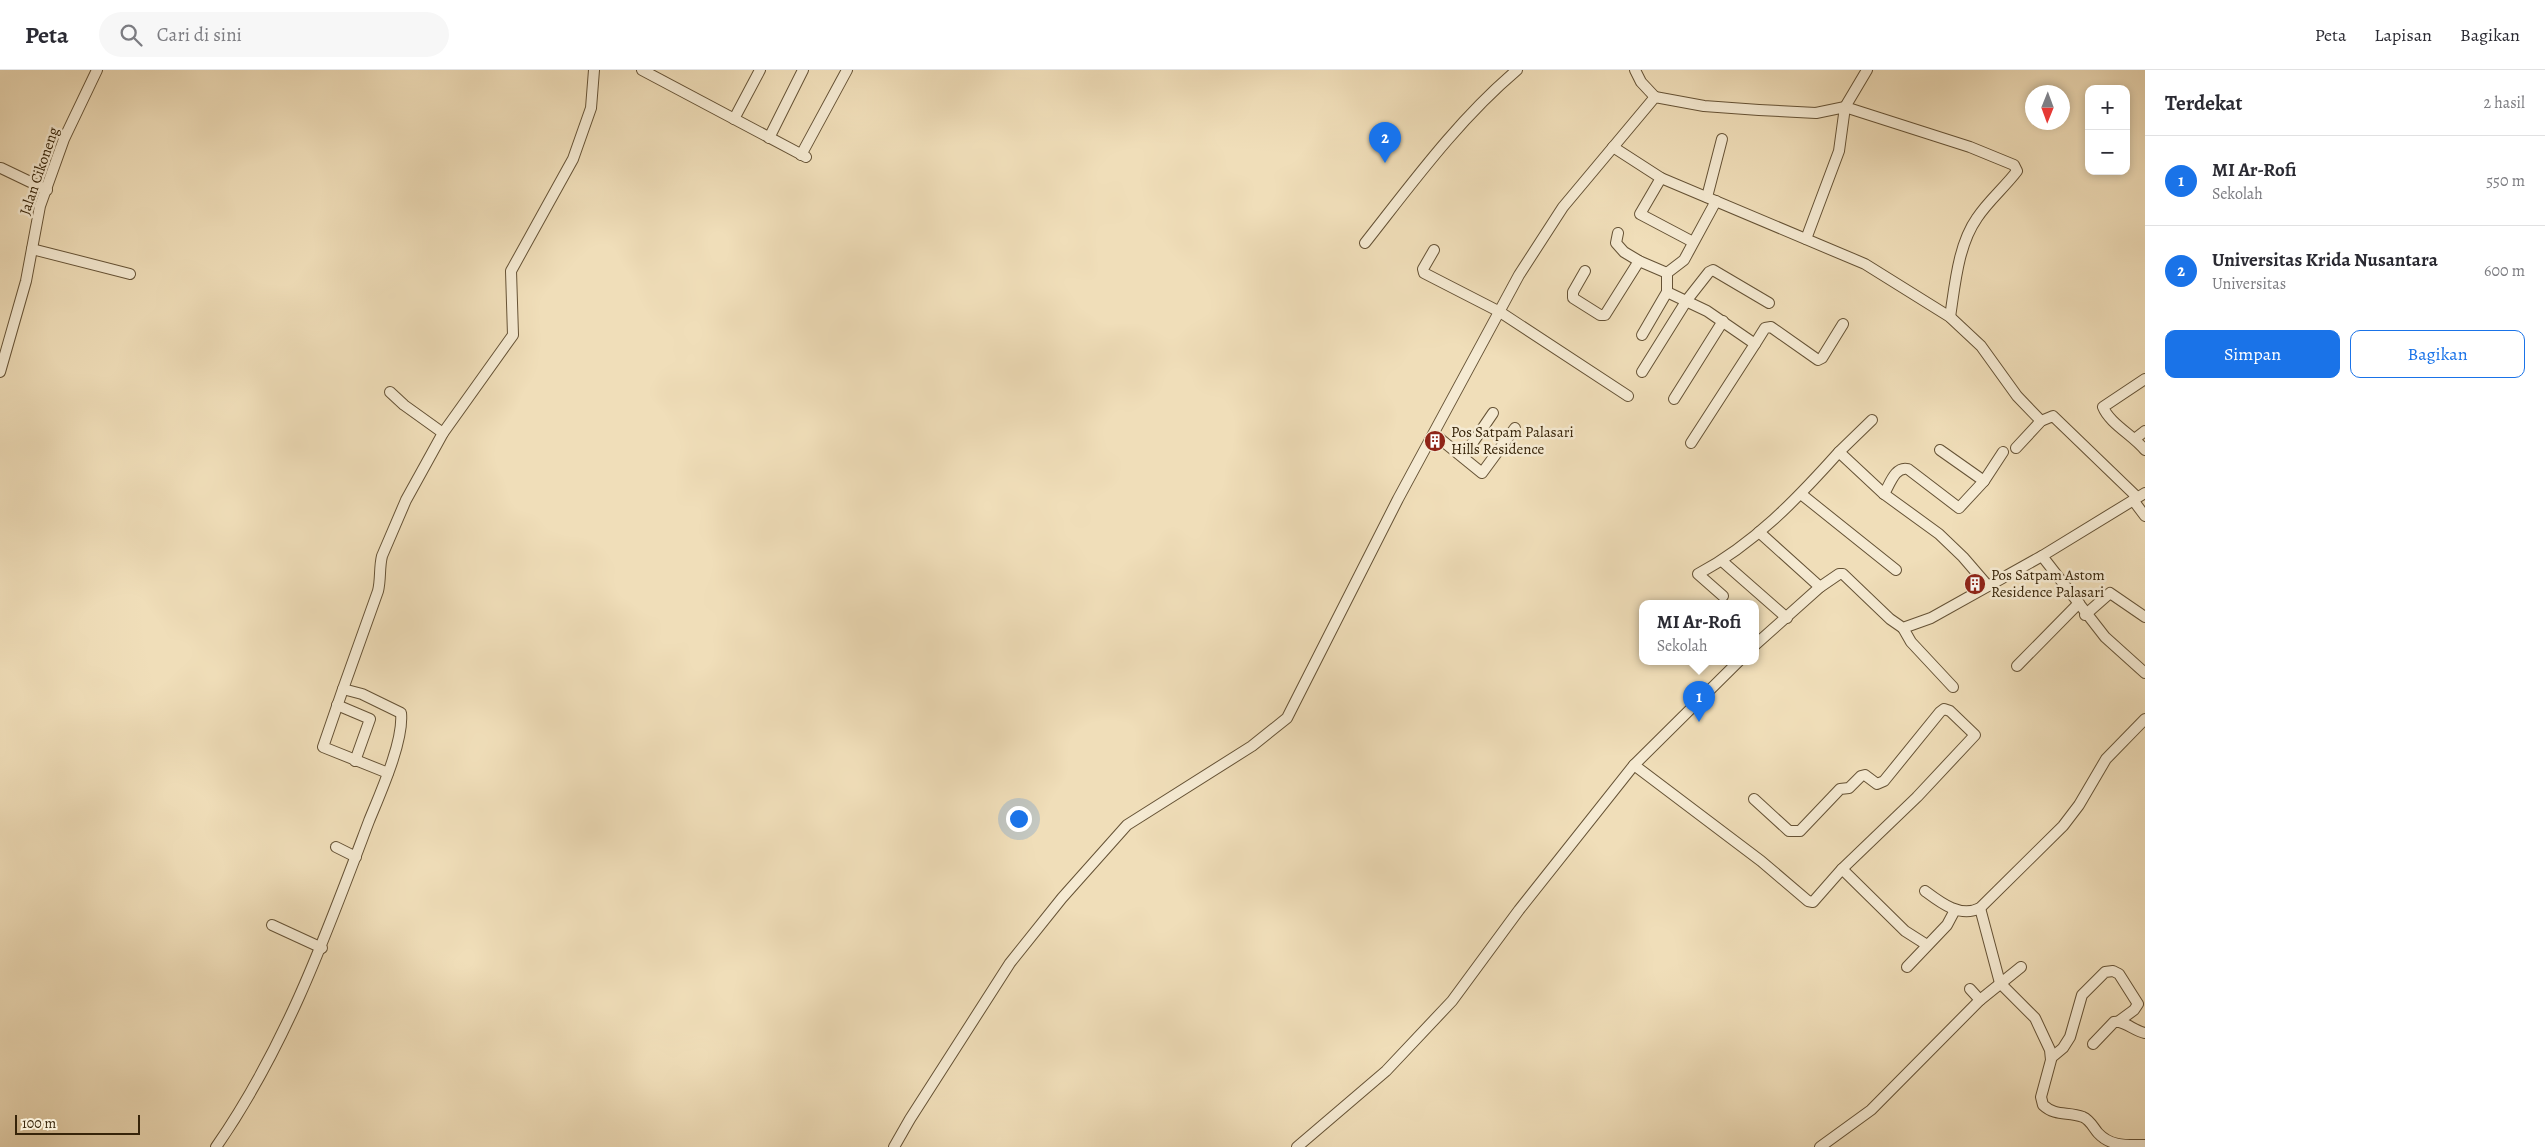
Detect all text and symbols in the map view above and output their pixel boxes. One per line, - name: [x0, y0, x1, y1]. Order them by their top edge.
- search box: [99, 12, 449, 57]
- text: Peta: [25, 19, 69, 51]
- icon: search: [117, 21, 145, 49]
- text: Cari di sini: [157, 22, 242, 48]
- text: Peta: [2315, 23, 2346, 47]
- text: Lapisan: [2374, 23, 2432, 47]
- text: Bagikan: [2460, 23, 2520, 47]
- north arrow: [2025, 85, 2070, 130]
- map controls: [2085, 85, 2130, 175]
- button: +: [2085, 85, 2130, 130]
- text: Terdekat: [2165, 89, 2243, 117]
- text: 2 hasil: [2483, 92, 2525, 114]
- pin: 2: [1369, 122, 1401, 163]
- street label: Jalan Cikoneng: [15, 124, 64, 218]
- button: −: [2085, 130, 2130, 175]
- text: MI Ar-Rofi: [2212, 157, 2297, 183]
- text: 1: [2178, 170, 2184, 192]
- text: 550 m: [2486, 170, 2525, 192]
- text: Sekolah: [2212, 183, 2263, 205]
- text: Universitas Krida Nusantara: [2212, 247, 2438, 273]
- text: 2: [2177, 260, 2185, 282]
- text: 600 m: [2484, 260, 2525, 282]
- text: Universitas: [2212, 273, 2286, 295]
- button: Simpan: [2165, 330, 2340, 378]
- button: Bagikan: [2350, 330, 2525, 378]
- place label: Pos Satpam Palasari Hills Residence: [1451, 422, 1574, 459]
- building icon: Pos Satpam Palasari Hills Residence: [1423, 429, 1447, 453]
- place label: Pos Satpam Astom Residence Palasari: [1991, 565, 2105, 602]
- building icon: Pos Satpam Astom Residence Palasari: [1963, 572, 1987, 596]
- popup: [1639, 600, 1759, 665]
- text: MI Ar-Rofi: [1657, 609, 1741, 635]
- text: Sekolah: [1657, 635, 1708, 657]
- pin: 1: [1683, 681, 1715, 722]
- your location: [1006, 806, 1032, 832]
- scale bar: [15, 1112, 140, 1135]
- text: 100 m: [22, 1114, 56, 1133]

